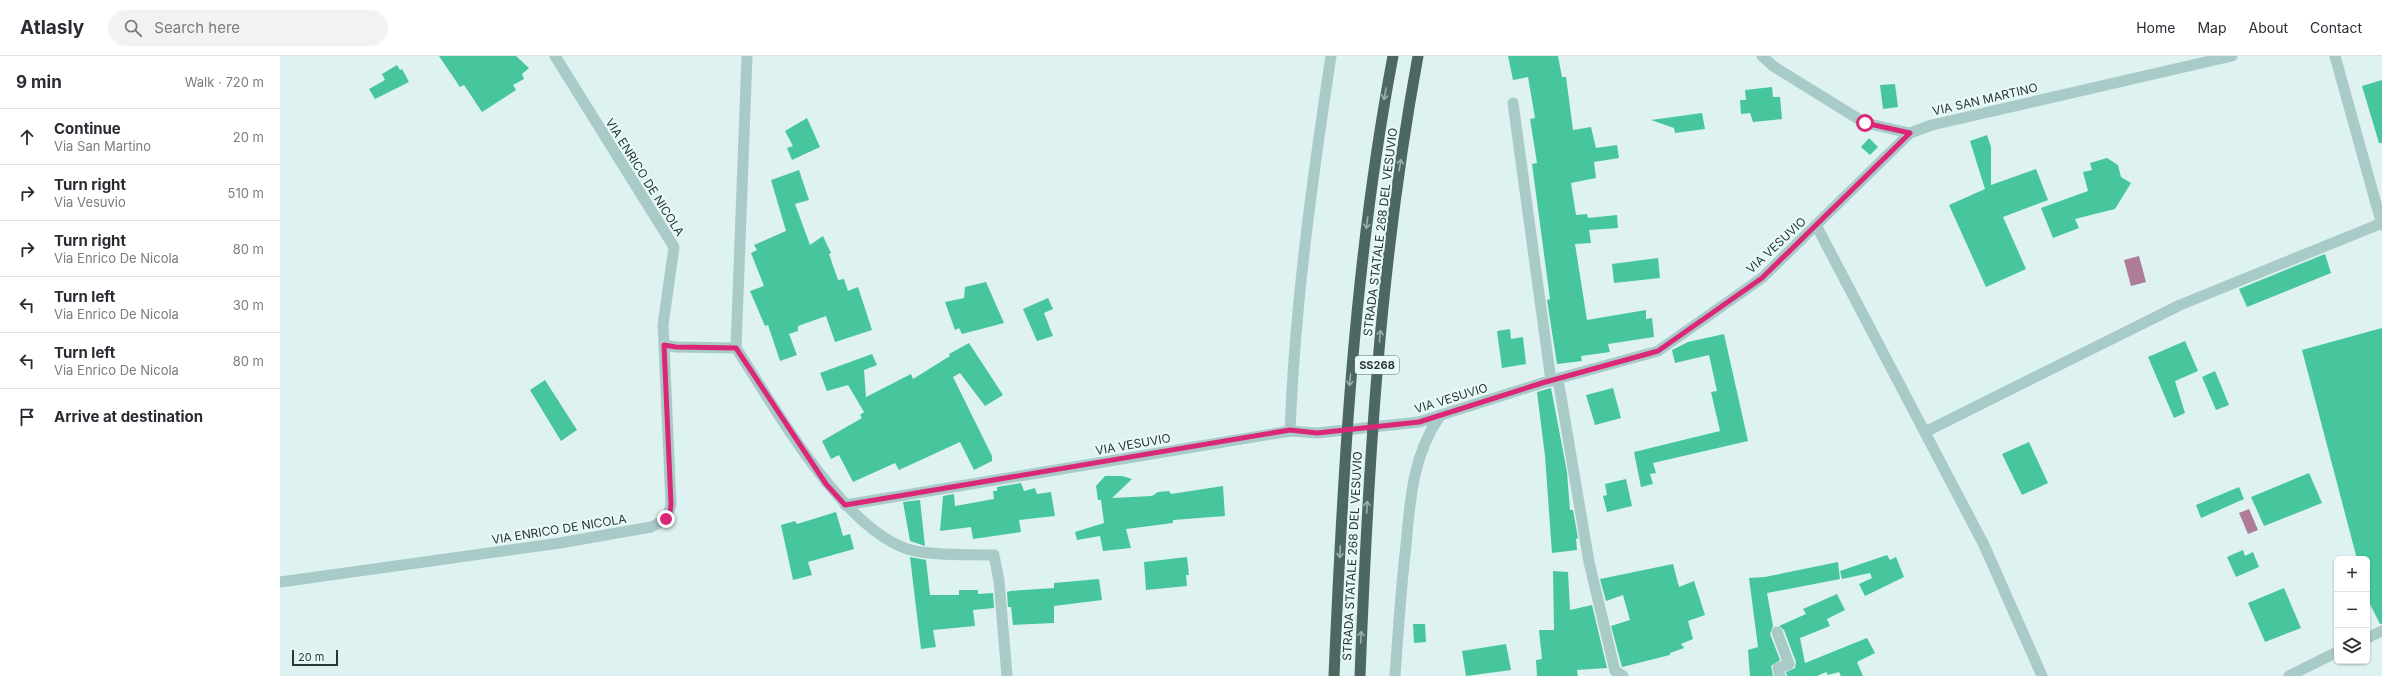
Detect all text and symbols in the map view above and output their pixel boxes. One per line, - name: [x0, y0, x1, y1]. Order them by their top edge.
- search box: [108, 10, 388, 46]
- text: Atlasly: [20, 16, 84, 39]
- icon: search: [122, 17, 144, 39]
- text: Search here: [154, 18, 240, 37]
- text: Home: [2136, 19, 2175, 36]
- text: Map: [2197, 19, 2227, 36]
- text: About: [2249, 19, 2288, 36]
- text: Contact: [2310, 19, 2362, 36]
- text: 9 min: [16, 72, 62, 92]
- text: Walk · 720 m: [185, 74, 264, 90]
- street label: VIA SAN MARTINO: [1931, 80, 2039, 118]
- one-way arrow: [1381, 87, 1389, 100]
- route start: [1856, 114, 1874, 132]
- street label: VIA ENRICO DE NICOLA: [603, 115, 687, 239]
- text: Continue: [54, 119, 121, 138]
- icon: ahead: [16, 126, 38, 148]
- street label: STRADA STATALE 268 DEL VESUVIO: [1360, 127, 1400, 337]
- text: 20 m: [233, 129, 264, 145]
- text: Via San Martino: [54, 138, 151, 154]
- one-way arrow: [1396, 159, 1404, 172]
- text: Turn right: [54, 175, 126, 194]
- icon: right: [16, 182, 38, 204]
- text: 510 m: [228, 185, 264, 201]
- text: Via Vesuvio: [54, 194, 126, 210]
- street label: VIA VESUVIO: [1743, 214, 1809, 276]
- one-way arrow: [1363, 216, 1371, 229]
- text: Turn right: [54, 231, 126, 250]
- icon: right: [16, 238, 38, 260]
- text: 80 m: [233, 241, 264, 257]
- text: Via Enrico De Nicola: [54, 250, 179, 266]
- text: Turn left: [54, 287, 115, 306]
- icon: left: [16, 294, 38, 316]
- text: 30 m: [233, 297, 264, 313]
- text: Via Enrico De Nicola: [54, 306, 179, 322]
- one-way arrow: [1376, 330, 1383, 343]
- text: Turn left: [54, 343, 115, 362]
- icon: left: [16, 350, 38, 372]
- text: 80 m: [233, 353, 264, 369]
- road number: SS268: [1355, 356, 1399, 374]
- text: Via Enrico De Nicola: [54, 362, 179, 378]
- one-way arrow: [1346, 373, 1354, 386]
- street label: VIA VESUVIO: [1412, 380, 1490, 416]
- icon: arrive: [16, 406, 38, 428]
- text: Arrive at destination: [54, 407, 203, 426]
- street label: VIA VESUVIO: [1094, 430, 1172, 458]
- street label: STRADA STATALE 268 DEL VESUVIO: [1339, 451, 1365, 661]
- one-way arrow: [1363, 501, 1371, 514]
- route end: [657, 510, 675, 528]
- street label: VIA ENRICO DE NICOLA: [491, 511, 627, 547]
- one-way arrow: [1336, 545, 1344, 558]
- map controls: [2334, 556, 2370, 664]
- button: +: [2334, 556, 2370, 592]
- button: −: [2334, 592, 2370, 628]
- button: layers: [2334, 628, 2370, 664]
- one-way arrow: [1358, 631, 1365, 644]
- scale bar: [292, 648, 338, 667]
- text: 20 m: [298, 650, 324, 664]

